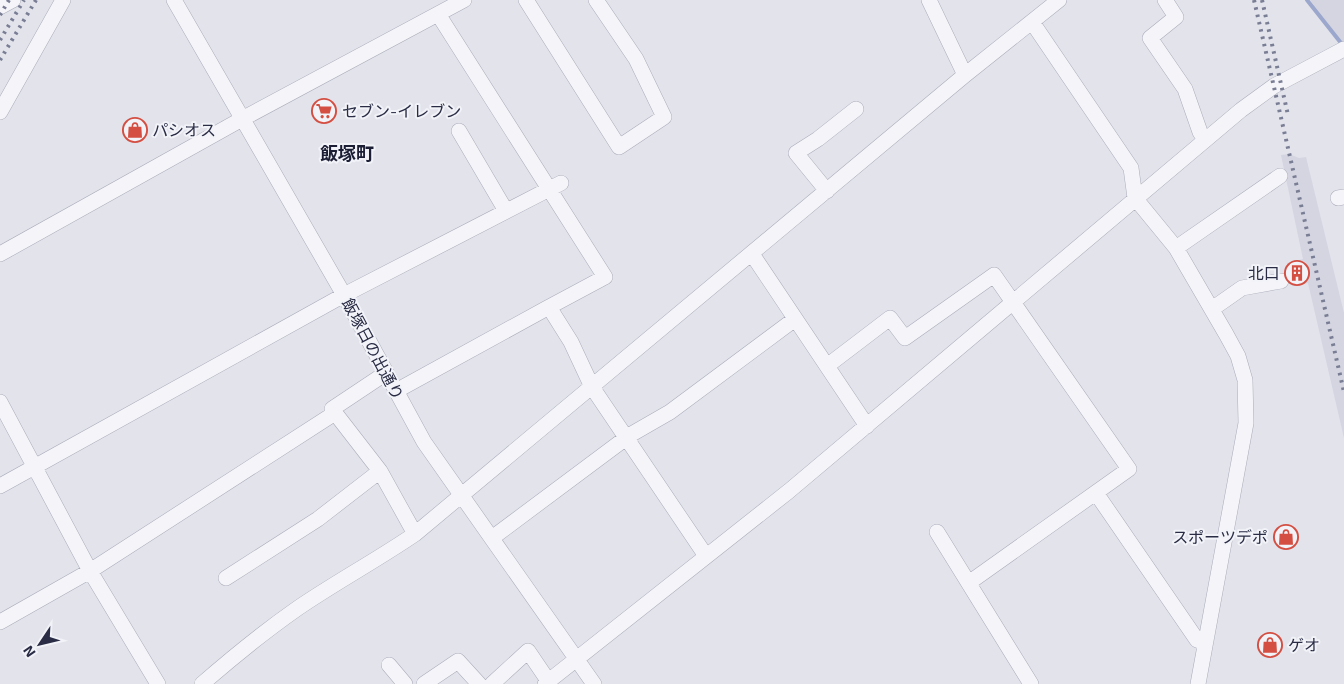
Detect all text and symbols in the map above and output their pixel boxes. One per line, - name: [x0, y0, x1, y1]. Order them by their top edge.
- supermarket icon: セブン-イレブン: [311, 98, 337, 124]
- place label: セブン-イレブン: [342, 101, 461, 120]
- shop icon: パシオス: [122, 117, 148, 143]
- place label: パシオス: [152, 120, 216, 139]
- district label: 飯塚町: [320, 142, 374, 164]
- building icon: 北口: [1284, 260, 1310, 286]
- place label: 北口: [1248, 263, 1280, 282]
- street label: 飯塚日の出通り: [339, 295, 408, 403]
- shop icon: スポーツデポ: [1273, 524, 1299, 550]
- place label: スポーツデポ: [1172, 527, 1268, 546]
- north arrow: [15, 619, 65, 669]
- shop icon: ゲオ: [1257, 632, 1283, 658]
- place label: ゲオ: [1288, 635, 1320, 654]
- text: N: [19, 643, 39, 661]

